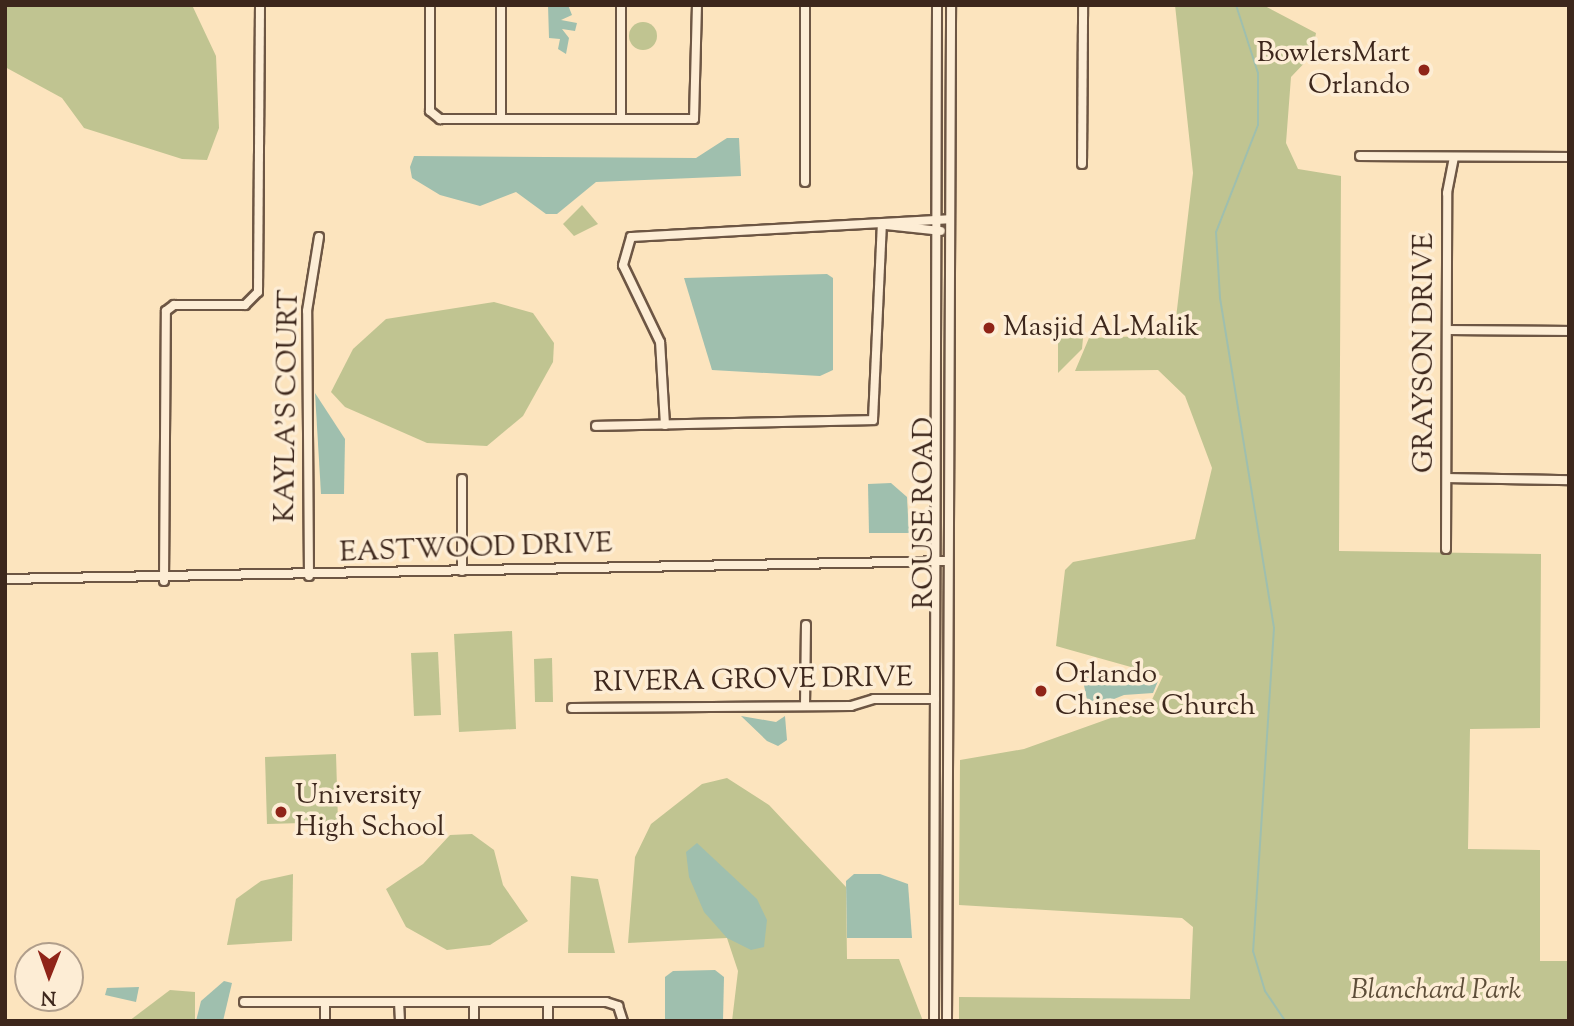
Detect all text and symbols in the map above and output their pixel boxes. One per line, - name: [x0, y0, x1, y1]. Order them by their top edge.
- place label: BowlersMart Orlando: [1257, 37, 1410, 103]
- marker: BowlersMart Orlando: [1416, 62, 1432, 78]
- street label: GRAYSON DRIVE: [1408, 233, 1442, 473]
- street label: KAYLA'S COURT: [269, 289, 307, 523]
- place label: Masjid Al-Malik: [1003, 311, 1199, 345]
- marker: Masjid Al-Malik: [981, 320, 997, 336]
- street label: ROUSE ROAD: [908, 417, 942, 609]
- street label: EASTWOOD DRIVE: [339, 527, 613, 571]
- place label: Orlando Chinese Church: [1055, 658, 1256, 724]
- street label: RIVERA GROVE DRIVE: [593, 661, 913, 701]
- marker: Orlando Chinese Church: [1033, 683, 1049, 699]
- place label: University High School: [295, 779, 445, 845]
- marker: University High School: [273, 804, 289, 820]
- north arrow: [14, 942, 84, 1012]
- park label: Blanchard Park: [1351, 974, 1521, 1008]
- text: N: [41, 983, 56, 1010]

